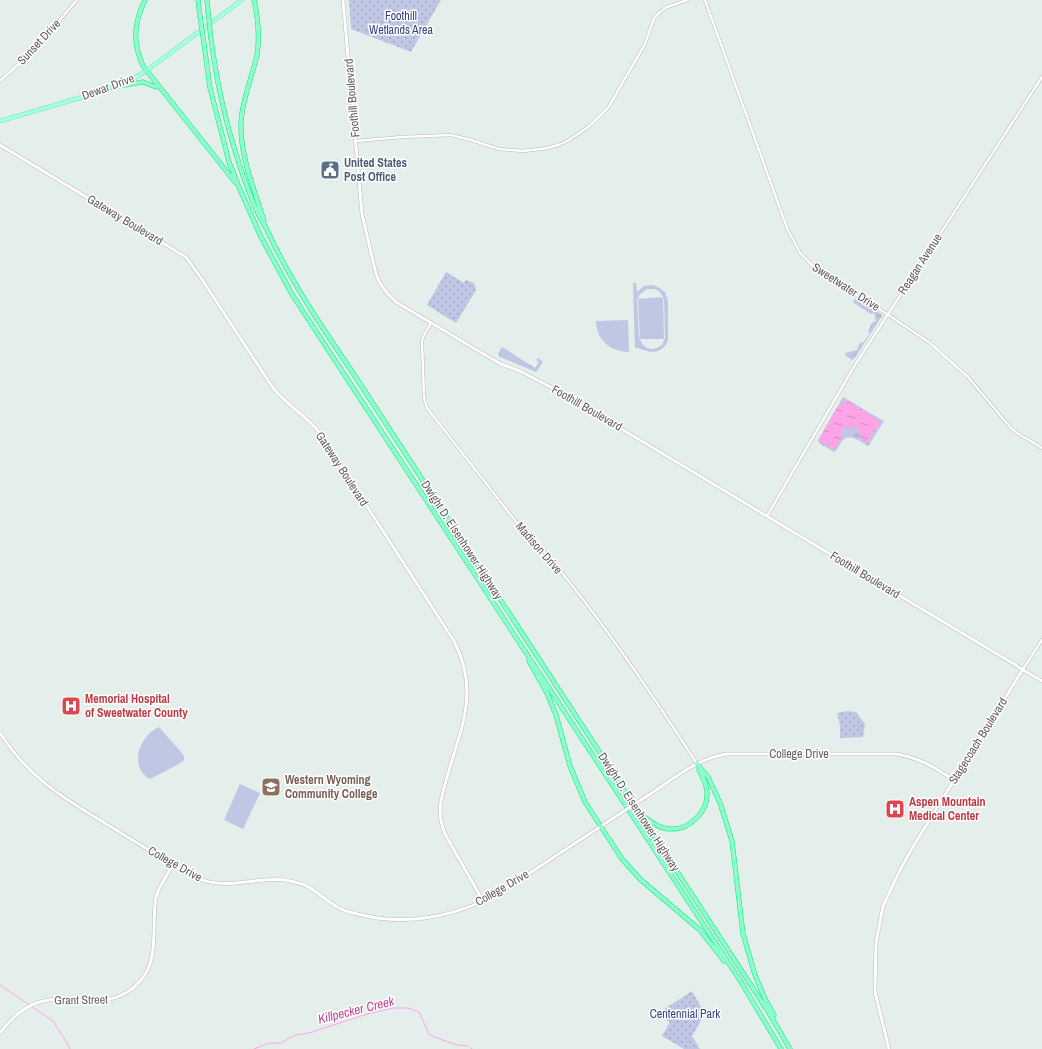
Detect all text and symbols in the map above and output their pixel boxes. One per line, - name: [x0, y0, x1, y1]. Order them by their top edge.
- park label: Foothill Wetlands Area: [369, 8, 433, 38]
- street label: Sunset Drive: [14, 16, 64, 68]
- street label: Foothill Boulevard: [341, 58, 363, 138]
- street label: Dewar Drive: [80, 70, 136, 104]
- place label: United States Post Office: [344, 155, 407, 185]
- public building icon: United States Post Office: [319, 159, 341, 181]
- street label: Gateway Boulevard: [84, 191, 166, 249]
- street label: Reagan Avenue: [894, 230, 946, 298]
- street label: Sweetwater Drive: [809, 259, 883, 315]
- street label: Foothill Boulevard: [549, 381, 625, 435]
- street label: Gateway Boulevard: [312, 429, 372, 509]
- street label: Dwight D. Eisenhower Highway: [417, 477, 507, 603]
- street label: Madison Drive: [512, 519, 566, 577]
- street label: Foothill Boulevard: [827, 548, 903, 602]
- place label: Memorial Hospital of Sweetwater County: [85, 691, 188, 721]
- hospital icon: Memorial Hospital of Sweetwater County: [60, 695, 82, 717]
- street label: Stagecoach Boulevard: [945, 695, 1011, 787]
- street label: College Drive: [769, 746, 829, 762]
- street label: Dwight D. Eisenhower Highway: [594, 749, 684, 875]
- place label: Western Wyoming Community College: [285, 772, 378, 802]
- school or university icon: Western Wyoming Community College: [260, 776, 282, 798]
- place label: Aspen Mountain Medical Center: [909, 794, 986, 824]
- hospital icon: Aspen Mountain Medical Center: [884, 798, 906, 820]
- street label: College Drive: [145, 843, 205, 885]
- street label: College Drive: [472, 866, 532, 910]
- street label: Grant Street: [54, 992, 108, 1008]
- water label: Killpecker Creek: [316, 992, 397, 1028]
- park label: Centennial Park: [650, 1006, 720, 1022]

